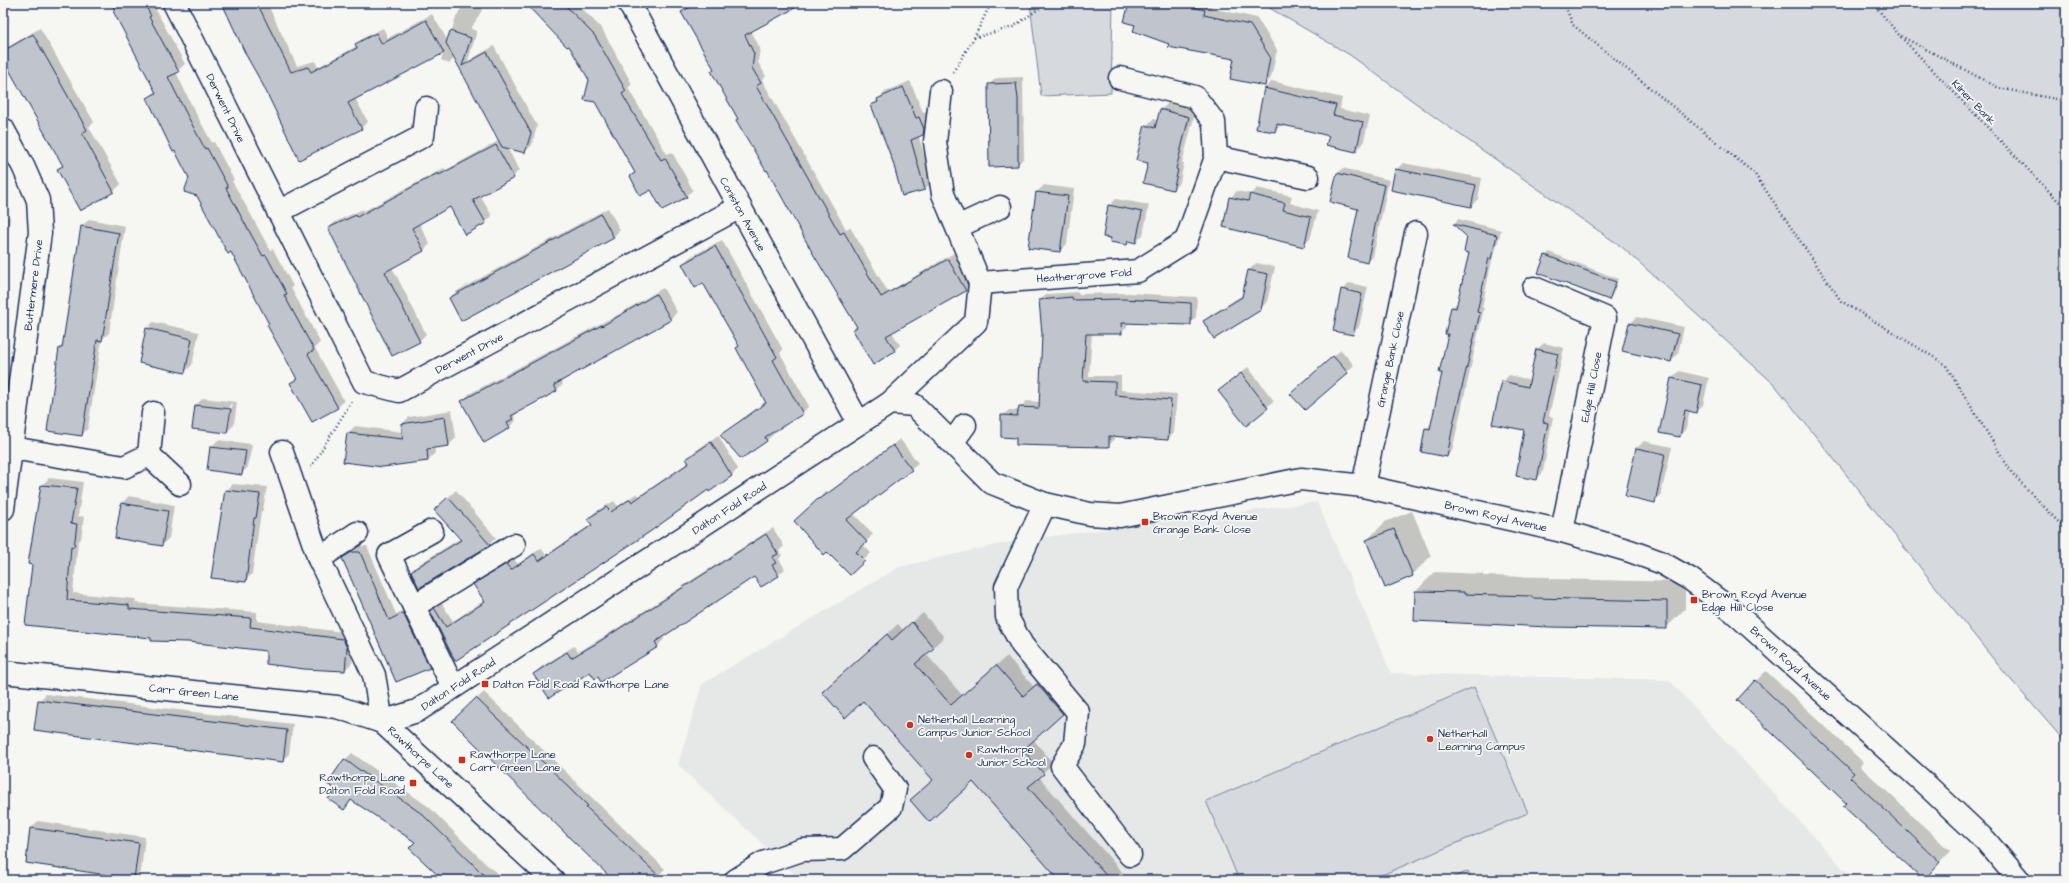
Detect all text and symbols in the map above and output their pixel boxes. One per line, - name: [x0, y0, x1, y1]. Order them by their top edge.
- street label: Derwent Drive: [202, 71, 249, 145]
- street label: Kilner Bank: [1948, 76, 1999, 128]
- street label: Coniston Avenue: [716, 174, 769, 254]
- street label: Buttermere Drive: [20, 239, 47, 332]
- street label: Heathergrove Fold: [1036, 265, 1133, 287]
- street label: Grange Bank Close: [1373, 310, 1409, 409]
- street label: Derwent Drive: [433, 329, 506, 378]
- street label: Edge Hill Close: [1577, 351, 1607, 424]
- street label: Dalton Fold Road: [689, 479, 770, 538]
- street label: Brown Royd Avenue: [1443, 497, 1549, 537]
- place label: Brown Royd Avenue Grange Bank Close: [1153, 509, 1258, 538]
- marker: Brown Royd Avenue Grange Bank Close: [1140, 517, 1150, 527]
- place label: Brown Royd Avenue Edge Hill Close: [1702, 587, 1807, 616]
- marker: Brown Royd Avenue Edge Hill Close: [1689, 595, 1699, 605]
- street label: Brown Royd Avenue: [1746, 623, 1835, 705]
- street label: Dalton Fold Road: [418, 655, 499, 714]
- place label: Dalton Fold Road Rawthorpe Lane: [493, 677, 669, 692]
- marker: Dalton Fold Road Rawthorpe Lane: [480, 679, 490, 689]
- street label: Carr Green Lane: [148, 680, 240, 705]
- place label: Netherhall Learning Campus Junior School: [918, 712, 1031, 740]
- marker: Netherhall Learning Campus Junior School: [905, 720, 915, 730]
- street label: Rawthorpe Lane: [384, 723, 457, 792]
- place label: Netherhall Learning Campus: [1438, 726, 1526, 755]
- marker: Netherhall Learning Campus: [1425, 734, 1435, 744]
- place label: Rawthorpe Junior School: [977, 742, 1046, 770]
- place label: Rawthorpe Lane Carr Green Lane: [470, 747, 560, 775]
- marker: Rawthorpe Junior School: [964, 750, 974, 760]
- marker: Rawthorpe Lane Carr Green Lane: [457, 755, 467, 765]
- place label: Rawthorpe Lane Dalton Fold Road: [319, 770, 405, 798]
- marker: Rawthorpe Lane Dalton Fold Road: [408, 778, 418, 788]

